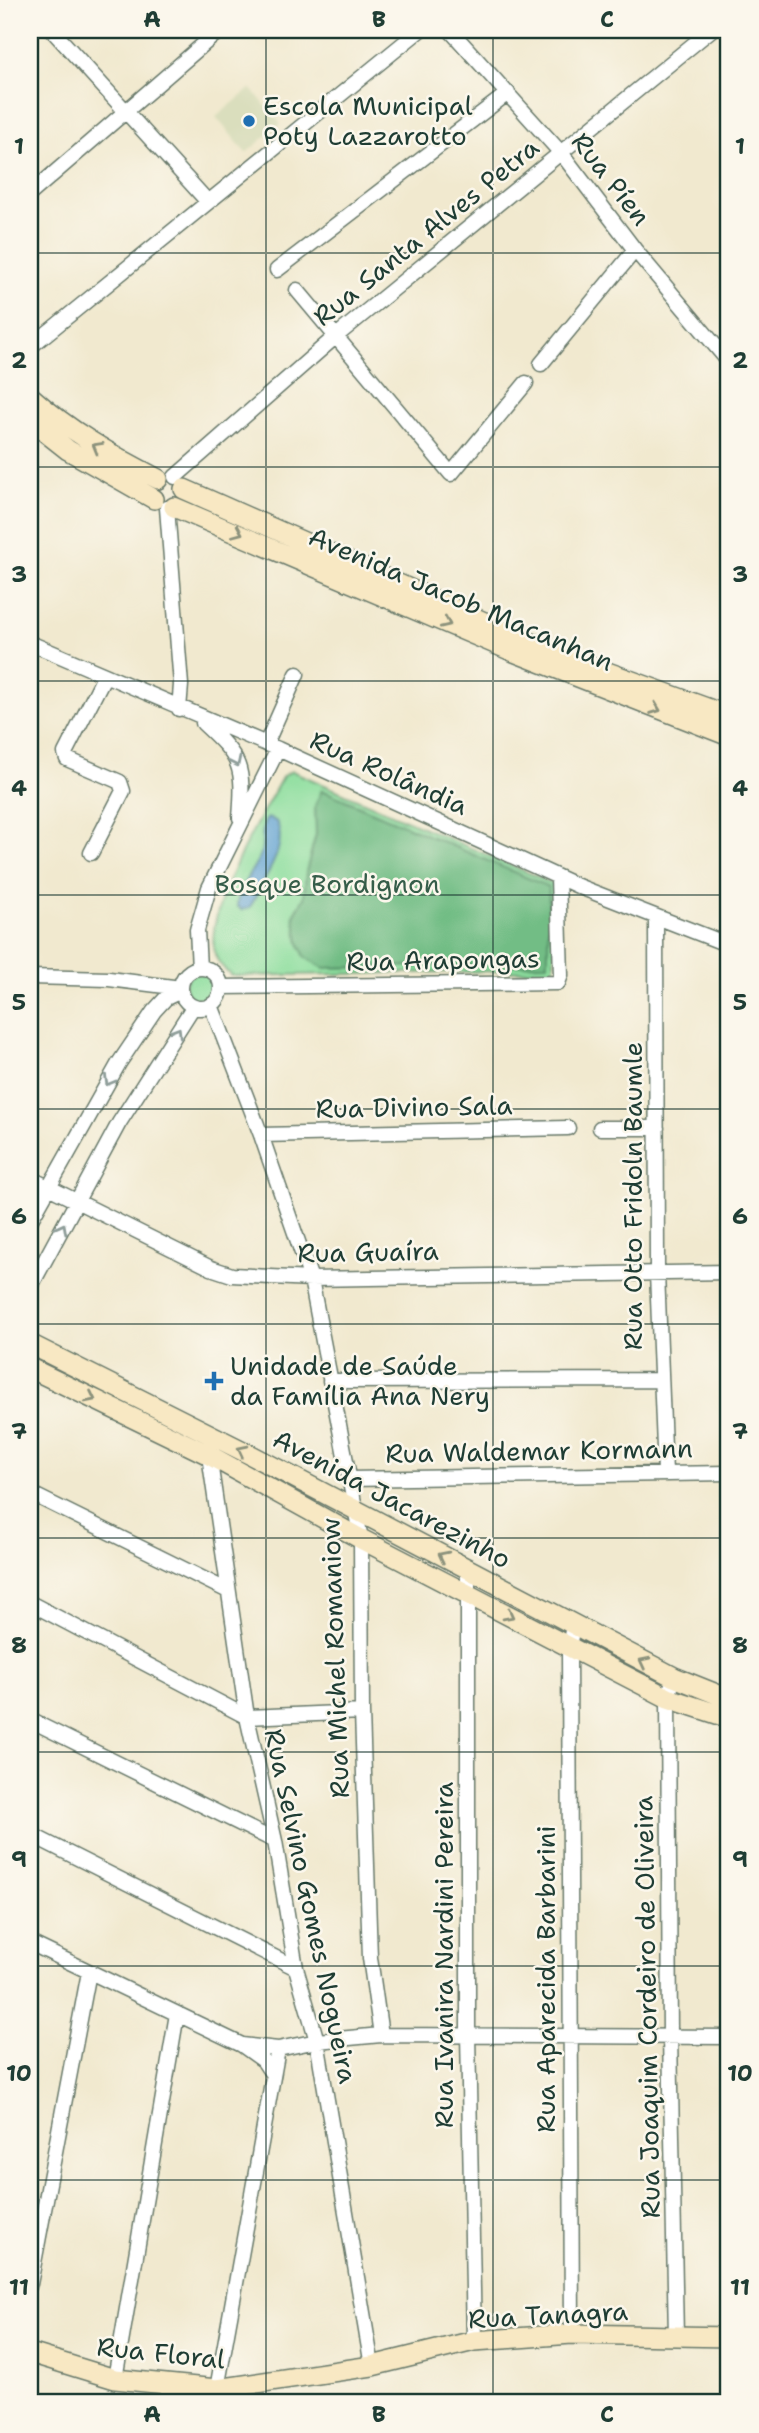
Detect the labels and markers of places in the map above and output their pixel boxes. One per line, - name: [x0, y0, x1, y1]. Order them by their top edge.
- place label: Escola Municipal Poty Lazzarotto: [263, 88, 473, 153]
- marker: Escola Municipal Poty Lazzarotto: [241, 113, 257, 129]
- place label: Unidade de Saúde da Família Ana Nery: [230, 1348, 490, 1413]
- marker: Unidade de Saúde da Família Ana Nery: [204, 1371, 224, 1391]

